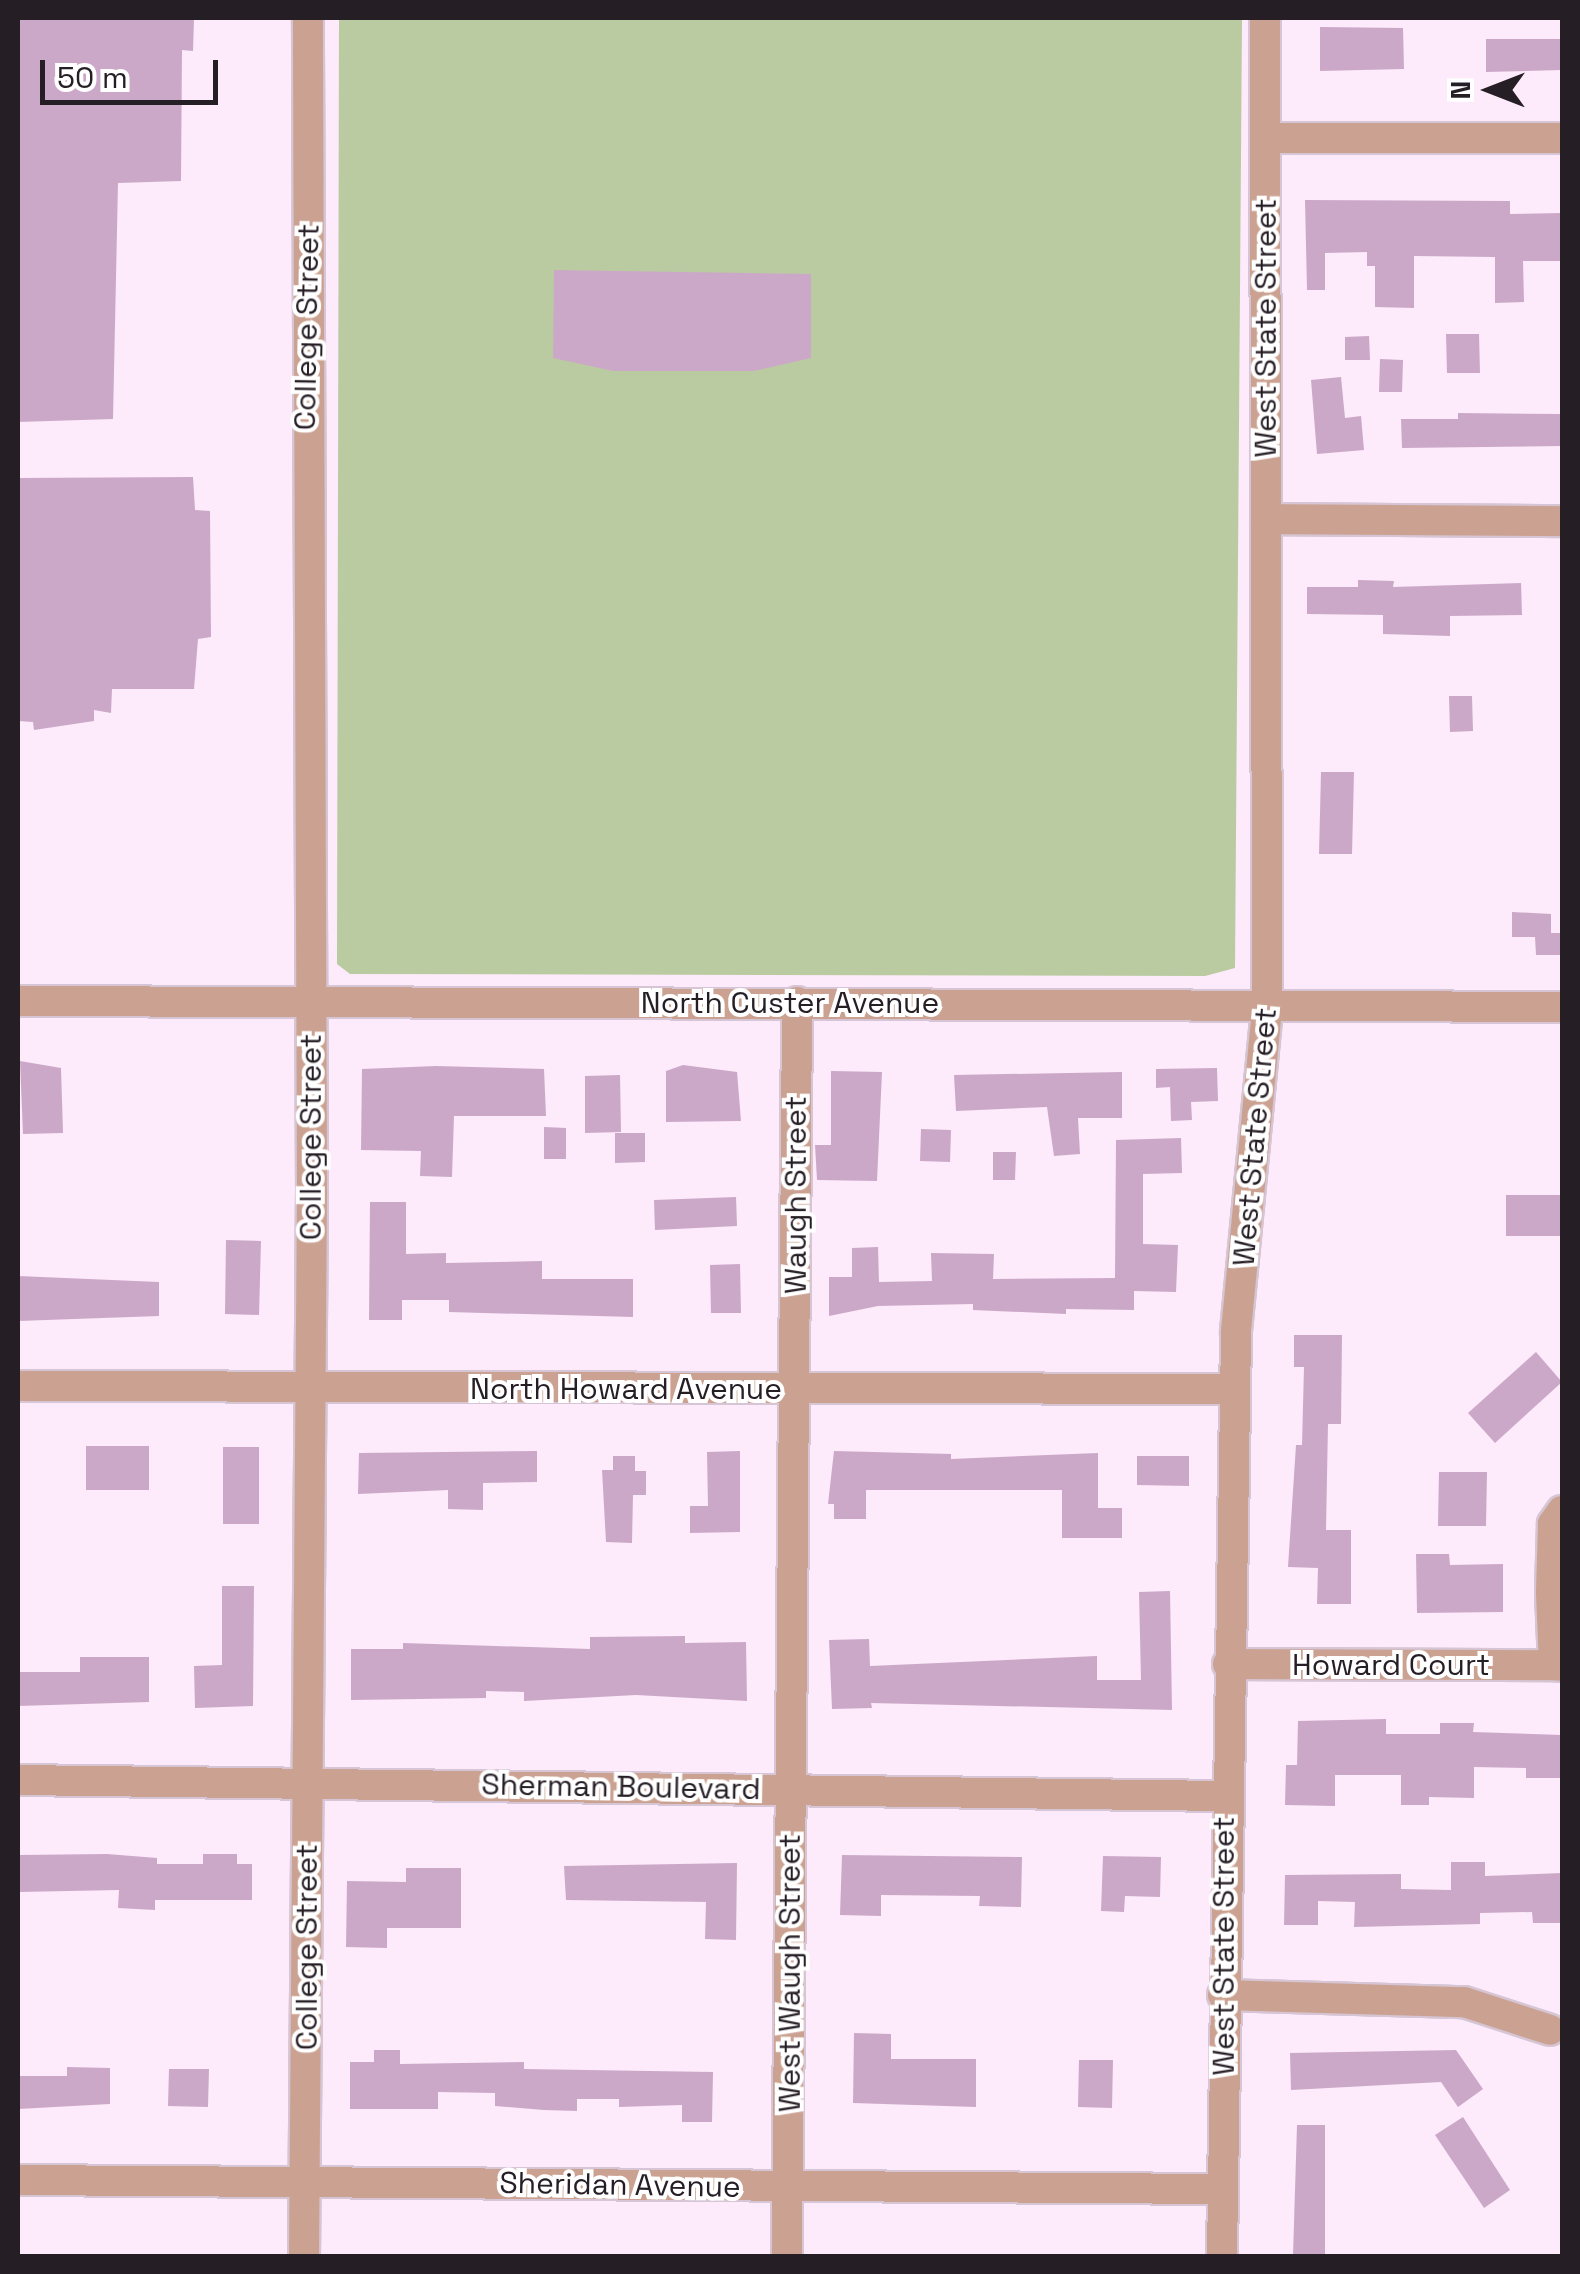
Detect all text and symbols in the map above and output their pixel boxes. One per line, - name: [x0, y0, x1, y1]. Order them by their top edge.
- scale bar: [45, 40, 222, 102]
- north arrow: [1440, 40, 1540, 140]
- text: 50 m: [57, 58, 128, 97]
- text: N: [1442, 81, 1478, 99]
- street label: West State Street: [1248, 198, 1284, 458]
- street label: College Street: [287, 223, 327, 431]
- street label: North Custer Avenue: [641, 985, 939, 1021]
- street label: West State Street: [1226, 1006, 1284, 1268]
- street label: College Street: [293, 1034, 329, 1240]
- street label: Waugh Street: [778, 1096, 814, 1294]
- street label: North Howard Avenue: [470, 1371, 782, 1407]
- street label: Howard Court: [1292, 1647, 1490, 1683]
- street label: Sherman Boulevard: [481, 1767, 761, 1807]
- street label: West State Street: [1206, 1816, 1242, 2076]
- street label: West Waugh Street: [772, 1834, 808, 2112]
- street label: College Street: [289, 1844, 325, 2050]
- street label: Sheridan Avenue: [499, 2165, 741, 2205]

